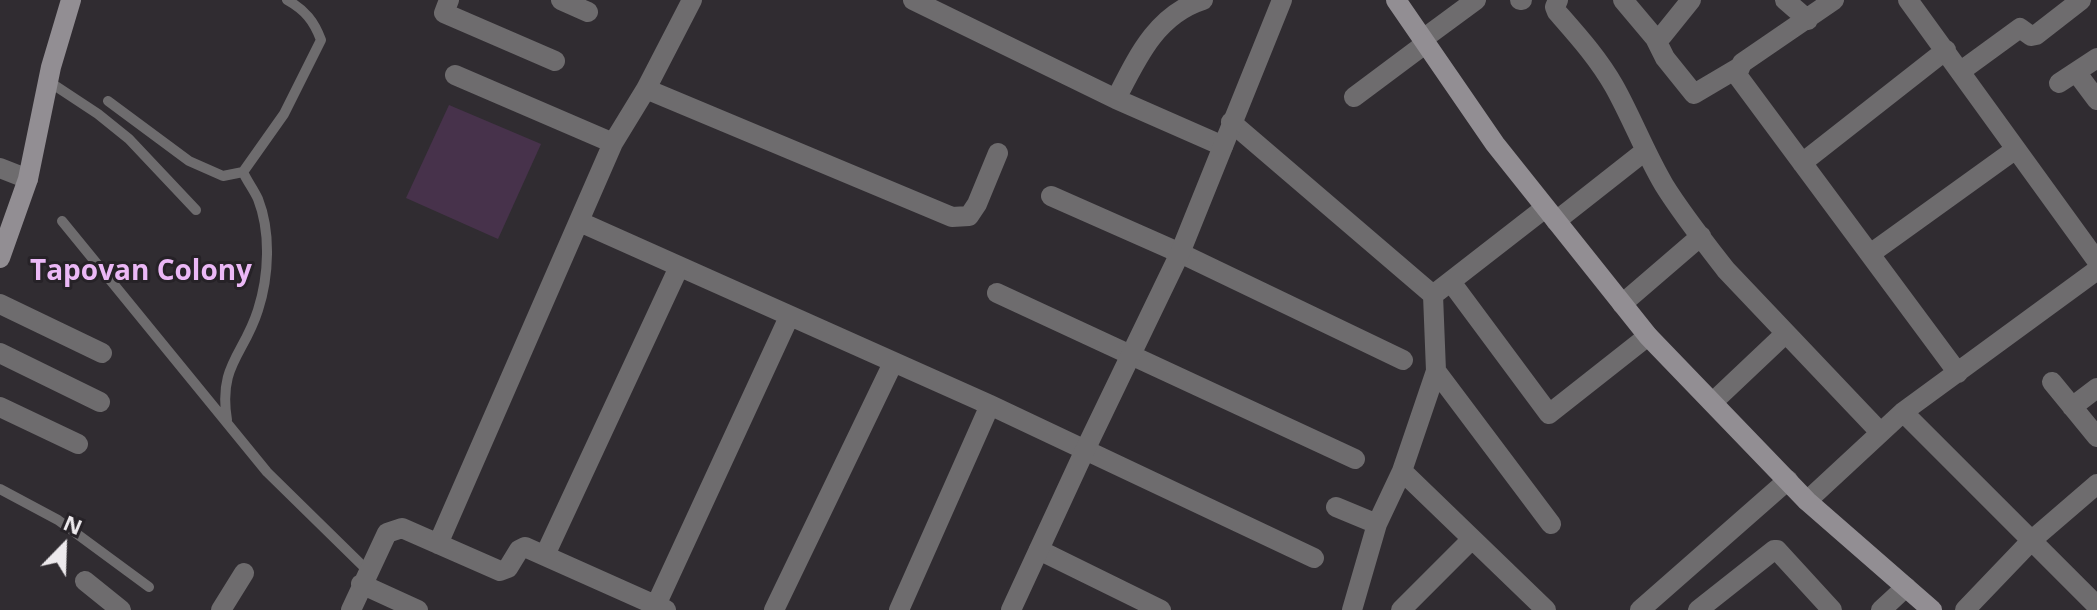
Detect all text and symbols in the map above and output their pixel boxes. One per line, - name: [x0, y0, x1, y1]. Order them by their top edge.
- district label: Tapovan Colony: [30, 255, 252, 289]
- north arrow: [24, 506, 104, 586]
- text: N: [59, 507, 87, 541]

